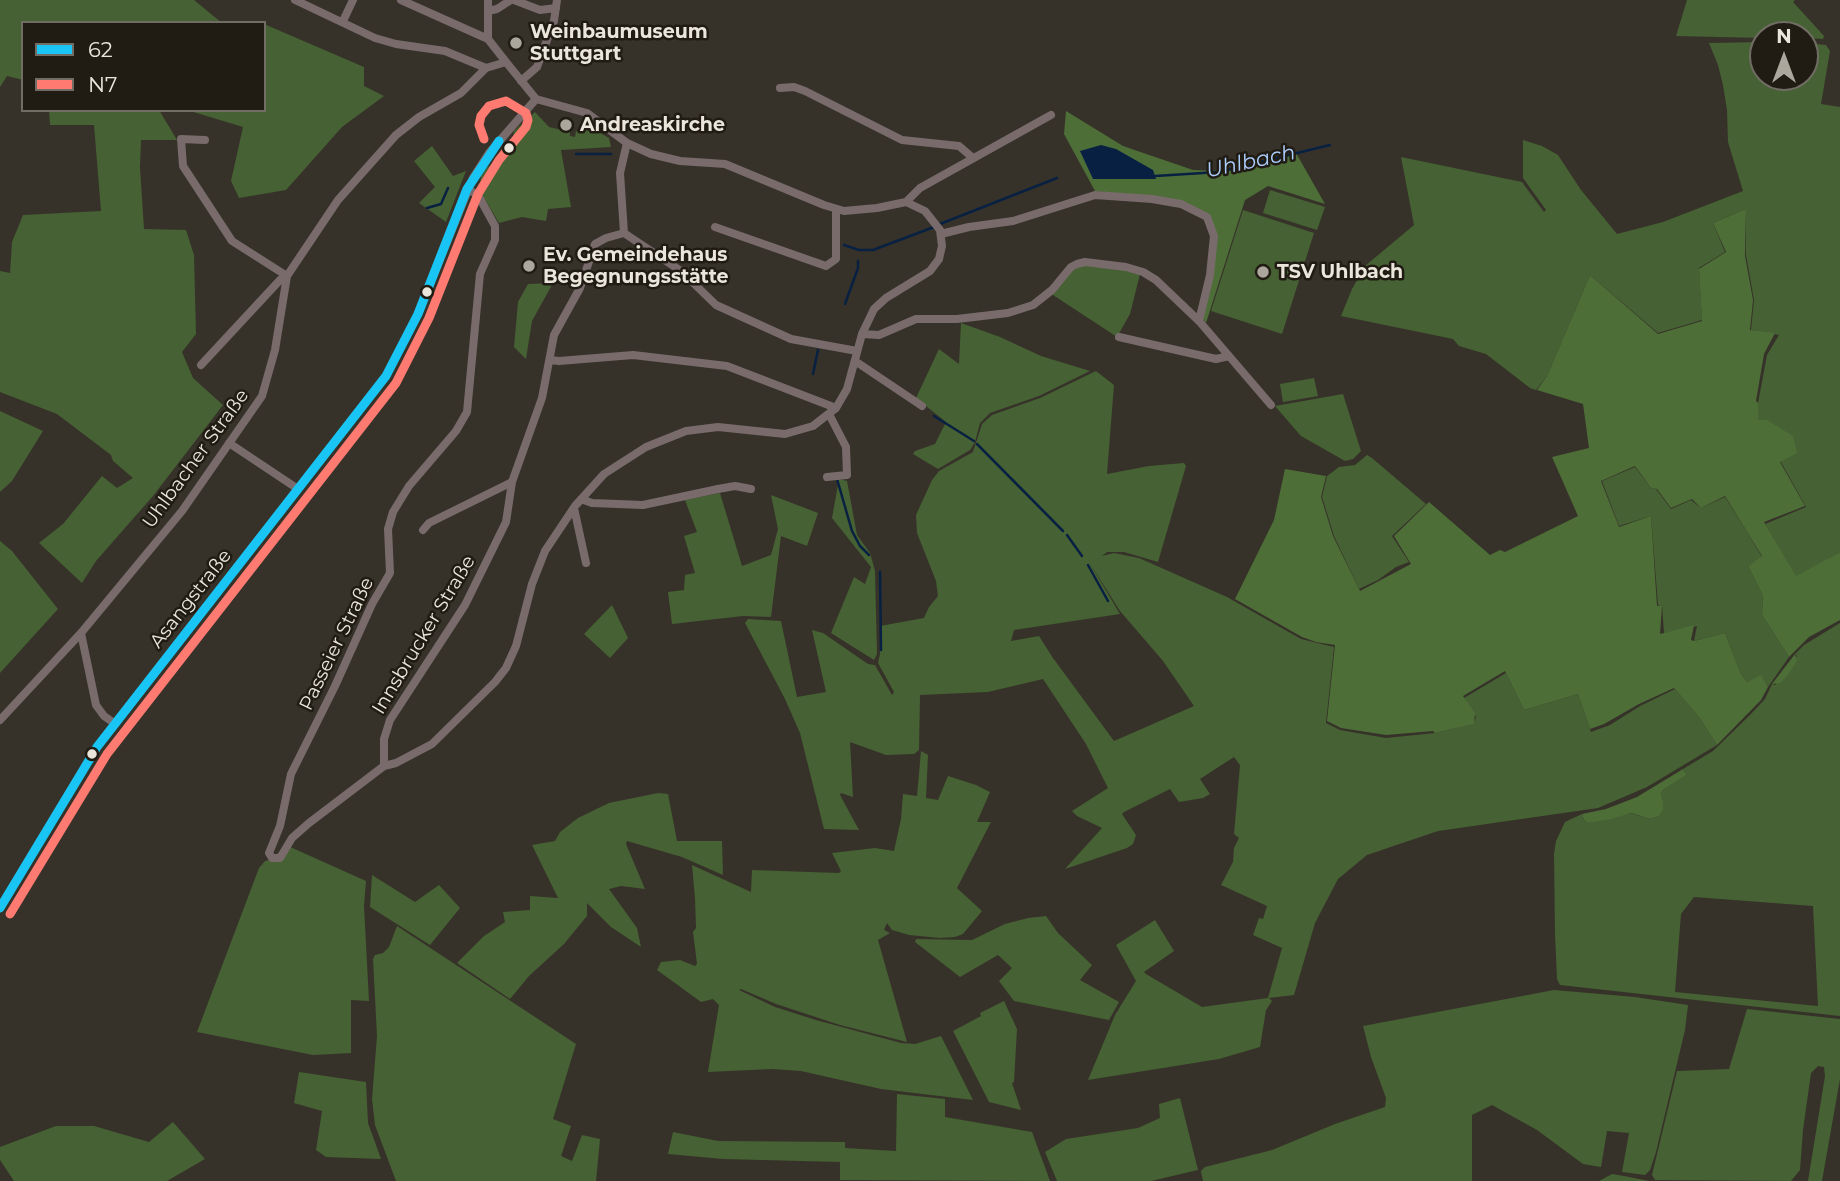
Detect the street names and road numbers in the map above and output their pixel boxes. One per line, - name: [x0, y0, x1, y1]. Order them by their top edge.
- street label: Uhlbacher Straße: [138, 385, 254, 533]
- street label: Asangstraße: [145, 545, 237, 653]
- street label: Innsbrucker Straße: [368, 551, 480, 719]
- street label: Passeier Straße: [295, 574, 379, 714]

